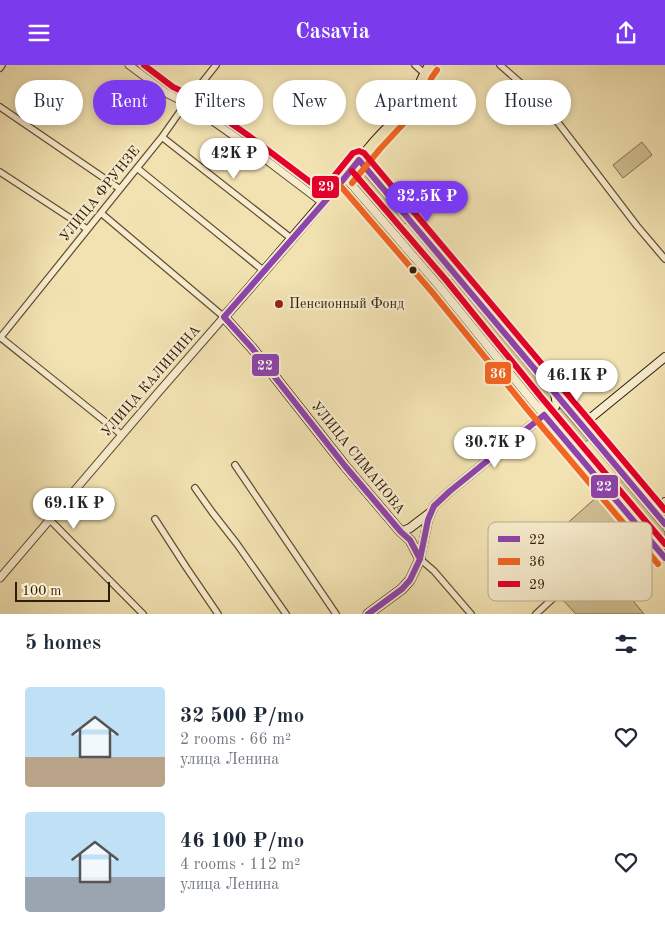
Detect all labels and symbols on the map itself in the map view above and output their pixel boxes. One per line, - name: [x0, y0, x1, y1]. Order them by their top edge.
- pin: 42K ₽: [199, 137, 269, 180]
- street label: УЛИЦА ФРУНЗЕ: [57, 144, 143, 244]
- line badge: 29: [311, 175, 340, 199]
- text: 29: [318, 180, 334, 194]
- pin: 32.5K ₽: [381, 181, 473, 223]
- unlabelled marker: [408, 265, 418, 275]
- place label: Пенсионный Фонд: [289, 297, 404, 311]
- marker: Пенсионный Фонд: [273, 298, 285, 310]
- street label: УЛИЦА КАЛИНИНА: [99, 322, 203, 439]
- line badge: 22: [251, 353, 280, 377]
- text: 22: [257, 359, 273, 373]
- pin: 46.1K ₽: [531, 359, 623, 402]
- line badge: 36: [484, 361, 512, 385]
- text: 36: [490, 367, 506, 381]
- street label: УЛИЦА СИМАНОВА: [308, 399, 408, 517]
- pin: 30.7K ₽: [449, 427, 541, 469]
- line badge: 22: [590, 474, 619, 499]
- text: 22: [596, 480, 612, 494]
- pin: 69.1K ₽: [28, 487, 120, 530]
- legend: [488, 522, 652, 601]
- text: 22: [529, 533, 545, 547]
- text: 36: [529, 555, 545, 569]
- text: 29: [529, 578, 545, 592]
- scale bar: [15, 579, 110, 602]

